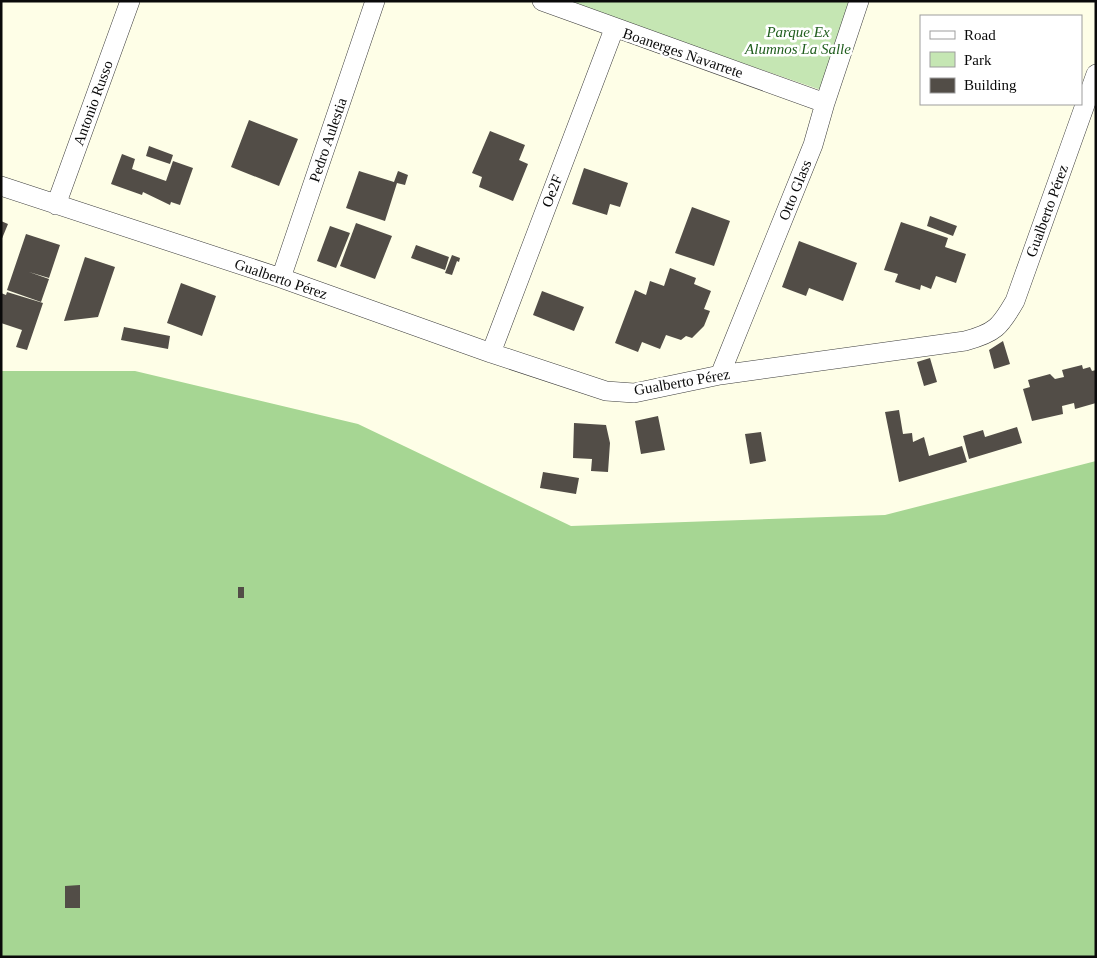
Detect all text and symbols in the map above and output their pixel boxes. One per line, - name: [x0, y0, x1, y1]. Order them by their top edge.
- legend: [920, 15, 1082, 105]
- park label: Parque Ex Alumnos La Salle: [744, 24, 851, 57]
- street label: Boanerges Navarrete: [621, 25, 745, 81]
- text: Road: [964, 27, 996, 43]
- text: Park: [964, 52, 992, 68]
- street label: Antonio Russo: [70, 58, 116, 148]
- text: Building: [964, 77, 1017, 93]
- street label: Pedro Aulestia: [306, 96, 350, 184]
- street label: Otto Glass: [776, 157, 814, 223]
- street label: Gualberto Pérez: [1023, 162, 1071, 259]
- street label: Oe2F: [539, 173, 565, 209]
- street label: Gualberto Pérez: [233, 256, 330, 302]
- street label: Gualberto Pérez: [633, 366, 732, 398]

